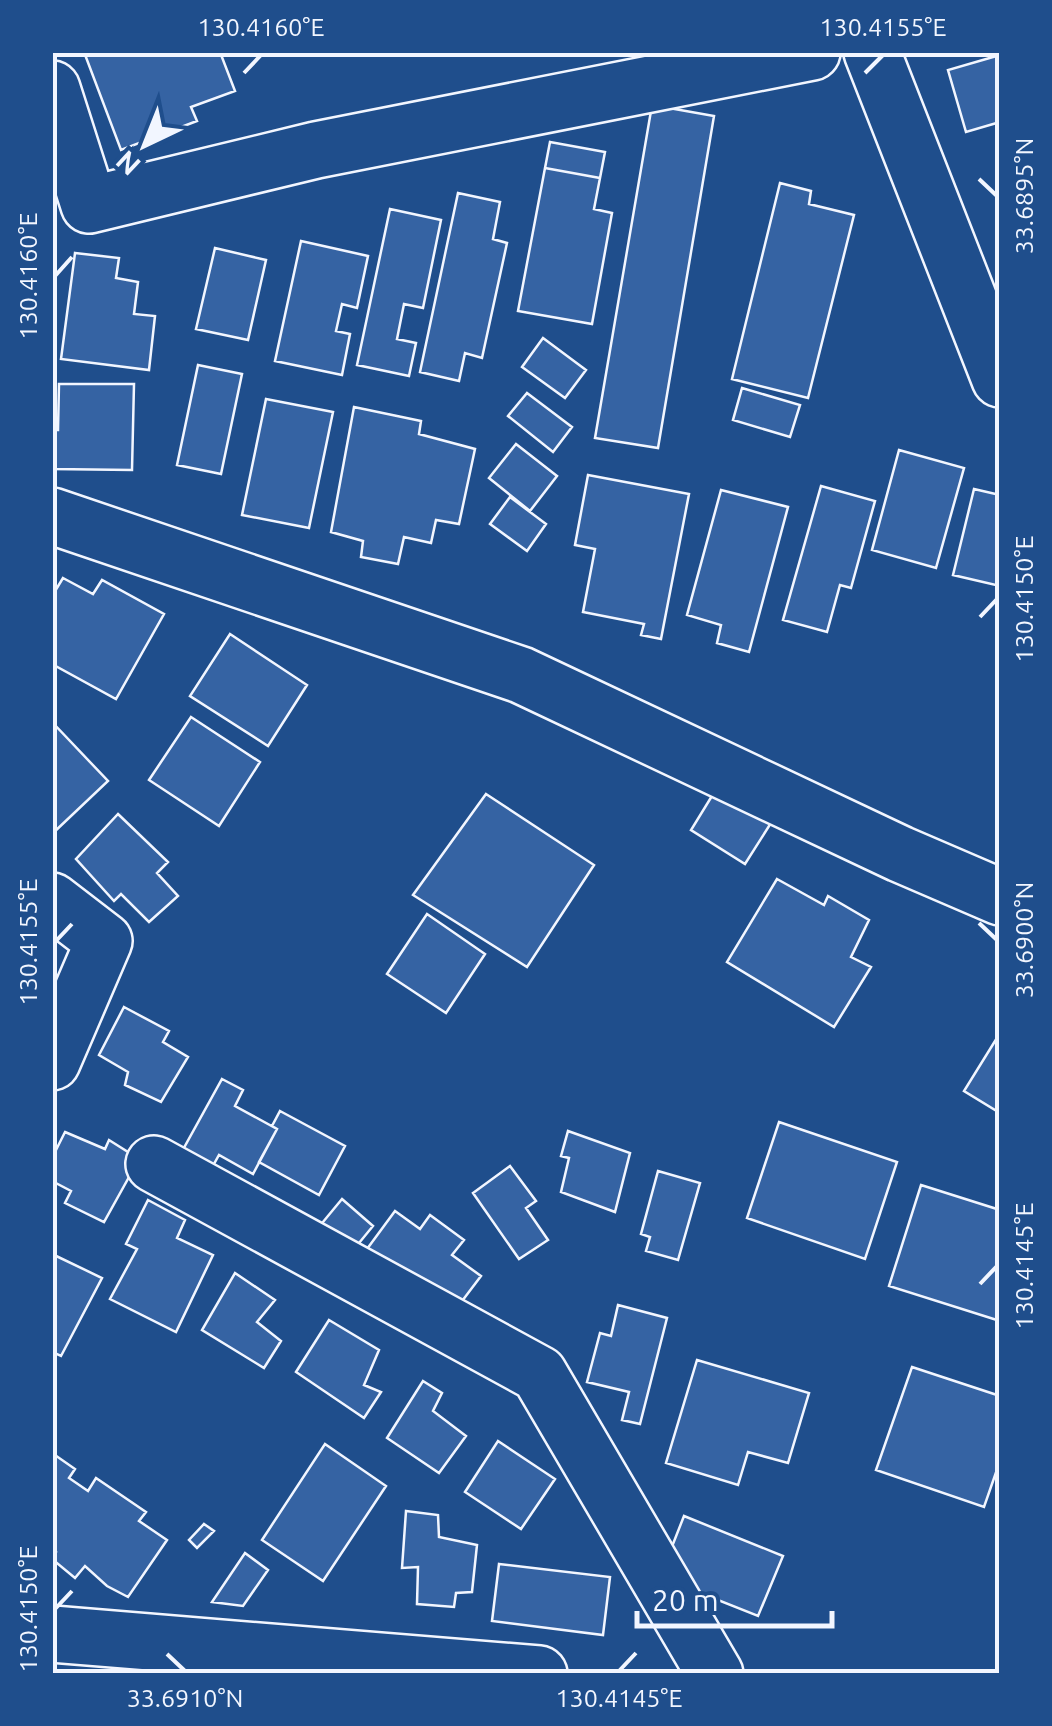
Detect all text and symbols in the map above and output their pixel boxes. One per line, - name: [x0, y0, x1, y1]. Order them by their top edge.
- text: 130.4160°E: [198, 13, 324, 41]
- text: 130.4155°E: [820, 13, 946, 41]
- north arrow: [95, 95, 195, 195]
- text: 33.6895°N: [1010, 138, 1038, 254]
- text: N: [109, 145, 146, 182]
- text: 130.4160°E: [14, 213, 42, 339]
- text: 130.4150°E: [1010, 536, 1038, 662]
- text: 130.4155°E: [14, 879, 42, 1005]
- text: 33.6900°N: [1010, 882, 1038, 998]
- text: 130.4145°E: [1010, 1203, 1038, 1329]
- text: 130.4150°E: [14, 1546, 42, 1672]
- scale bar: [637, 1566, 832, 1628]
- text: 20 m: [652, 1583, 719, 1617]
- text: 33.6910°N: [127, 1684, 243, 1712]
- text: 130.4145°E: [556, 1684, 682, 1712]

